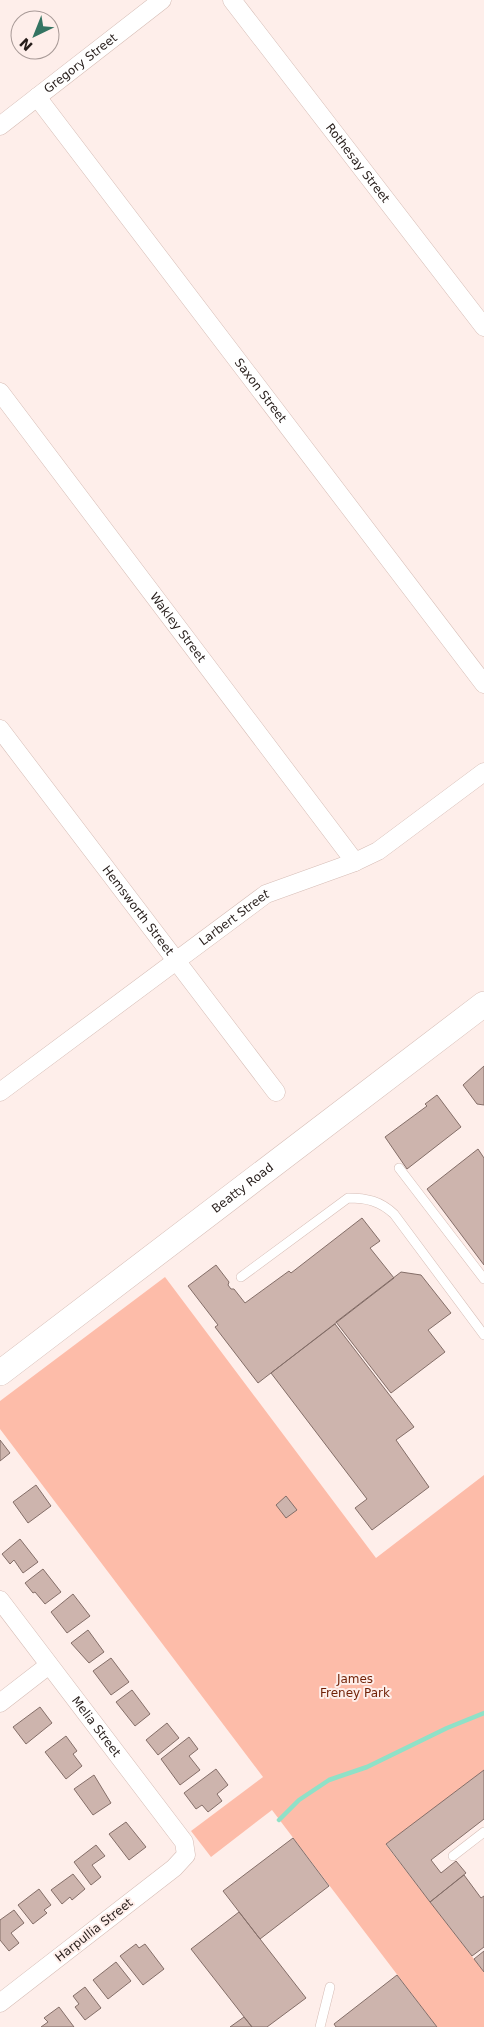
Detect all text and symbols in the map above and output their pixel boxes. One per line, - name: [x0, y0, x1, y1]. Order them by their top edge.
- north arrow: [10, 10, 60, 60]
- street label: Gregory Street: [41, 30, 120, 96]
- text: N: [16, 35, 36, 54]
- street label: Rothesay Street: [323, 121, 393, 206]
- street label: Saxon Street: [232, 356, 290, 426]
- street label: Wakley Street: [147, 590, 209, 665]
- street label: Hemsworth Street: [99, 863, 177, 958]
- street label: Larbert Street: [196, 887, 271, 948]
- street label: Beatty Road: [209, 1160, 276, 1216]
- park label: James Freney Park: [320, 1672, 390, 1700]
- street label: Melia Street: [69, 1694, 124, 1760]
- street label: Harpullia Street: [53, 1895, 136, 1965]

